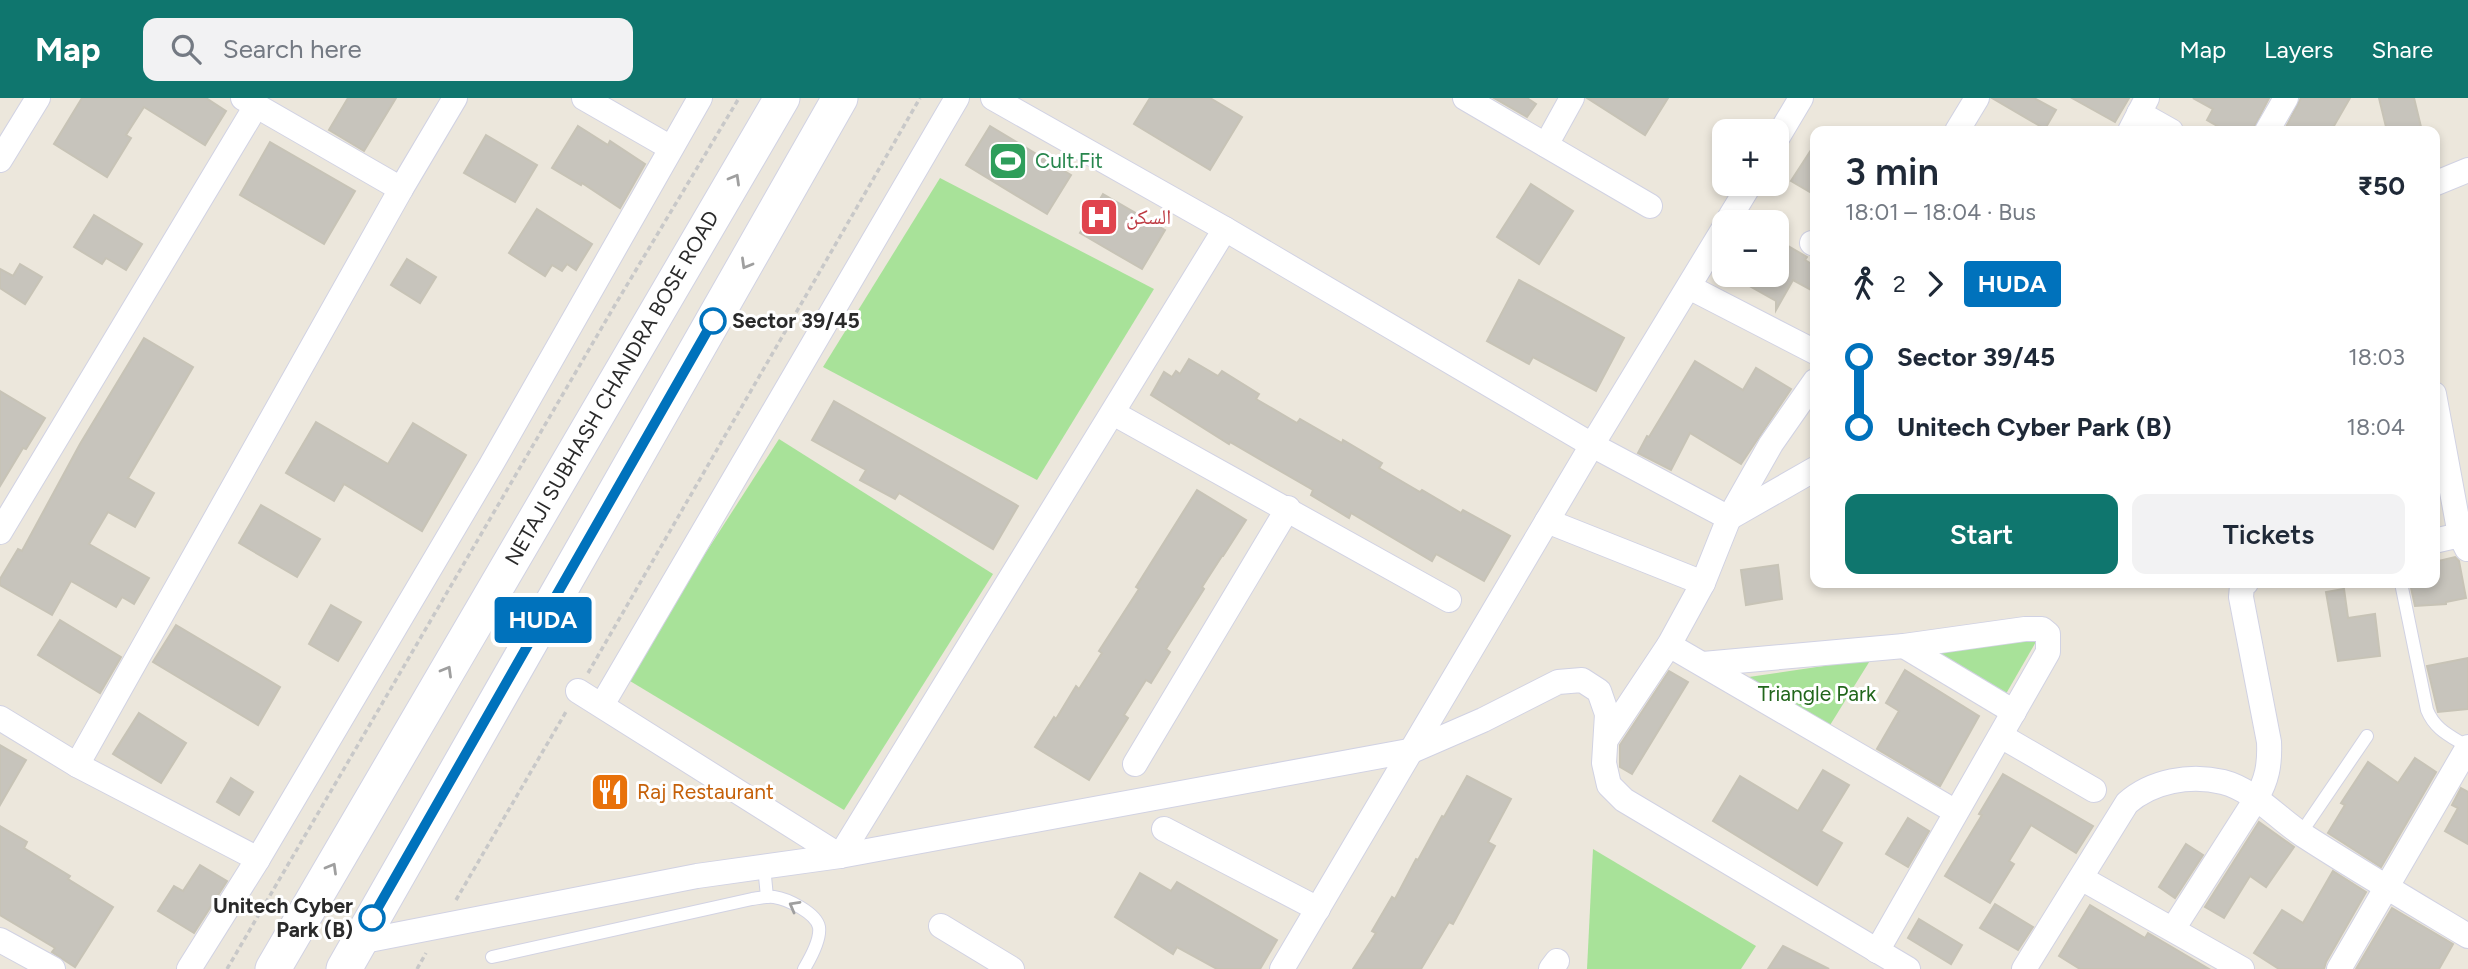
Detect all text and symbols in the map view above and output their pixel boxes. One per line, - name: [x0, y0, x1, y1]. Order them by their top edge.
- search box: [143, 18, 633, 81]
- text: Map: [35, 30, 101, 69]
- icon: search: [167, 30, 205, 68]
- text: Search here: [223, 33, 362, 65]
- text: Map: [2179, 35, 2226, 64]
- text: Layers: [2264, 35, 2333, 64]
- text: Share: [2371, 35, 2433, 64]
- map controls: [1712, 119, 1789, 287]
- button: +: [1712, 119, 1789, 196]
- sports icon: Cult.Fit: [987, 140, 1029, 182]
- place label: Cult.Fit: [1035, 148, 1103, 173]
- text: 3 min: [1845, 149, 1939, 195]
- text: ₹50: [2357, 170, 2405, 202]
- one-way arrow: [727, 173, 740, 186]
- hospital icon: السكن: [1078, 196, 1120, 238]
- text: 18:01 – 18:04 · Bus: [1845, 198, 2036, 226]
- place label: السكن: [1126, 204, 1171, 230]
- street label: NETAJI SUBHASH CHANDRA BOSE ROAD: [499, 206, 724, 570]
- button: −: [1712, 210, 1789, 287]
- one-way arrow: [741, 256, 754, 269]
- icon: walk: [1845, 265, 1883, 303]
- icon: forward: [1916, 265, 1954, 303]
- text: HUDA: [1978, 269, 2047, 298]
- text: 2: [1893, 270, 1906, 298]
- marker: Sector 39/45: [700, 308, 726, 334]
- place label: Sector 39/45: [732, 308, 860, 333]
- text: Sector 39/45: [1897, 341, 2055, 373]
- text: 18:03: [2348, 343, 2405, 371]
- text: Unitech Cyber Park (B): [1897, 411, 2172, 443]
- text: 18:04: [2347, 413, 2405, 441]
- button: Start: [1845, 494, 2118, 574]
- button: Tickets: [2132, 494, 2405, 574]
- line badge: HUDA: [494, 597, 592, 643]
- text: HUDA: [509, 605, 577, 634]
- one-way arrow: [439, 666, 452, 679]
- park label: Triangle Park: [1758, 681, 1877, 706]
- restaurant icon: Raj Restaurant: [589, 771, 631, 813]
- place label: Raj Restaurant: [637, 779, 774, 804]
- one-way arrow: [324, 862, 337, 875]
- place label: Unitech Cyber Park (B): [213, 893, 353, 942]
- one-way arrow: [789, 901, 802, 914]
- marker: Unitech Cyber Park (B): [359, 905, 385, 931]

